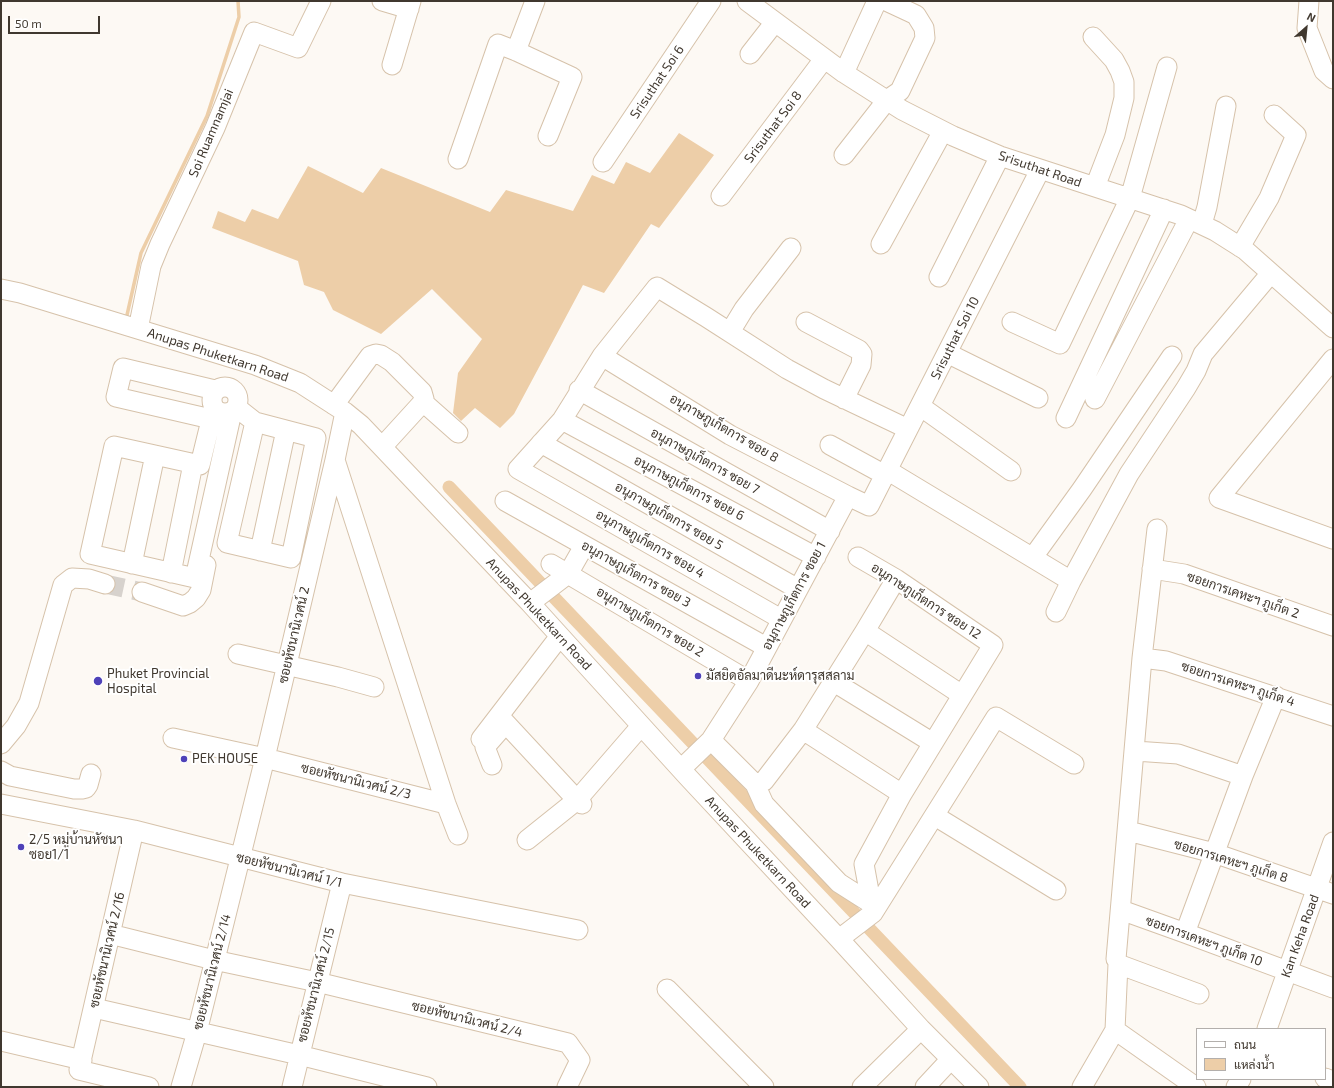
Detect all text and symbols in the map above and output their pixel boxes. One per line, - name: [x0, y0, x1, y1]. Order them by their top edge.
- scale bar: [10, 8, 102, 34]
- north arrow: [1286, 8, 1326, 48]
- text: N: [1305, 9, 1318, 24]
- text: 50 m: [15, 16, 42, 30]
- street label: Srisuthat Soi 6: [627, 42, 687, 122]
- street label: Soi Ruamnamjai: [185, 86, 237, 180]
- street label: Srisuthat Soi 8: [741, 88, 805, 166]
- street label: Srisuthat Road: [996, 147, 1084, 191]
- street label: Srisuthat Soi 10: [927, 294, 983, 382]
- street label: Anupas Phuketkarn Road: [145, 325, 291, 385]
- street label: อนุภาษภูเก็ตการ ซอย 8: [667, 390, 781, 466]
- street label: อนุภาษภูเก็ตการ ซอย 7: [648, 425, 762, 497]
- street label: อนุภาษภูเก็ตการ ซอย 6: [631, 452, 747, 524]
- street label: อนุภาษภูเก็ตการ ซอย 5: [612, 479, 726, 553]
- street label: อนุภาษภูเก็ตการ ซอย 4: [593, 506, 707, 582]
- street label: อนุภาษภูเก็ตการ ซอย 3: [579, 537, 693, 611]
- street label: อนุภาษภูเก็ตการ ซอย 1: [759, 539, 829, 653]
- street label: Anupas Phuketkarn Road: [483, 555, 595, 673]
- street label: อนุภาษภูเก็ตการ ซอย 12: [868, 560, 984, 642]
- street label: ซอยการเคหะฯ ภูเก็ต 2: [1185, 568, 1301, 622]
- street label: อนุภาษภูเก็ตการ ซอย 2: [593, 584, 707, 660]
- street label: ซอยหัชนานิเวศน์ 2: [275, 585, 313, 685]
- street label: ซอยการเคหะฯ ภูเก็ต 4: [1179, 658, 1297, 710]
- place label: Phuket Provincial Hospital: [107, 666, 209, 697]
- place label: มัสยิดอัลมาดีนะห์ดารุสสลาม: [706, 668, 854, 684]
- marker: มัสยิดอัลมาดีนะห์ดารุสสลาม: [693, 671, 703, 681]
- marker: Phuket Provincial Hospital: [92, 675, 104, 687]
- place label: PEK HOUSE: [192, 751, 258, 767]
- marker: PEK HOUSE: [179, 754, 189, 764]
- street label: ซอยหัชนานิเวศน์ 2/3: [299, 760, 413, 802]
- street label: Anupas Phuketkarn Road: [702, 793, 814, 911]
- place label: 2/5 หมู่บ้านหัชนา ซอย1/1: [29, 832, 123, 863]
- street label: ซอยการเคหะฯ ภูเก็ต 8: [1172, 836, 1290, 886]
- marker: 2/5 หมู่บ้านหัชนา ซอย1/1: [16, 842, 26, 852]
- street label: ซอยหัชนานิเวศน์ 1/1: [234, 849, 344, 891]
- street label: ซอยหัชนานิเวศน์ 2/16: [86, 891, 128, 1009]
- street label: Kan Keha Road: [1278, 892, 1322, 980]
- street label: ซอยหัชนานิเวศน์ 2/14: [190, 912, 234, 1032]
- street label: ซอยการเคหะฯ ภูเก็ต 10: [1143, 913, 1265, 969]
- street label: ซอยหัชนานิเวศน์ 2/15: [294, 926, 338, 1044]
- street label: ซอยหัชนานิเวศน์ 2/4: [410, 998, 524, 1040]
- legend: [1196, 1028, 1326, 1080]
- text: ถนน: [1234, 1037, 1256, 1051]
- text: แหล่งน้ำ: [1234, 1057, 1274, 1071]

